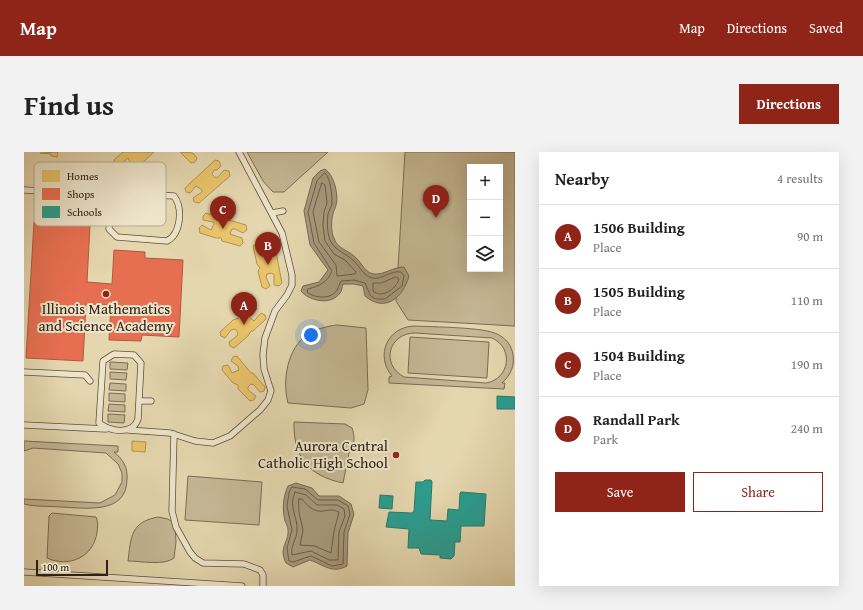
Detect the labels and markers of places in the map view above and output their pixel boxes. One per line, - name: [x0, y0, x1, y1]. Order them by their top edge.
- pin: D: [423, 185, 449, 218]
- pin: C: [210, 196, 236, 229]
- pin: B: [255, 232, 281, 265]
- marker: Illinois Mathematics and Science Academy: [101, 289, 111, 299]
- pin: A: [231, 292, 257, 325]
- place label: Illinois Mathematics and Science Academy: [38, 298, 174, 336]
- place label: Aurora Central Catholic High School: [258, 435, 388, 473]
- marker: Aurora Central Catholic High School: [391, 450, 401, 460]

